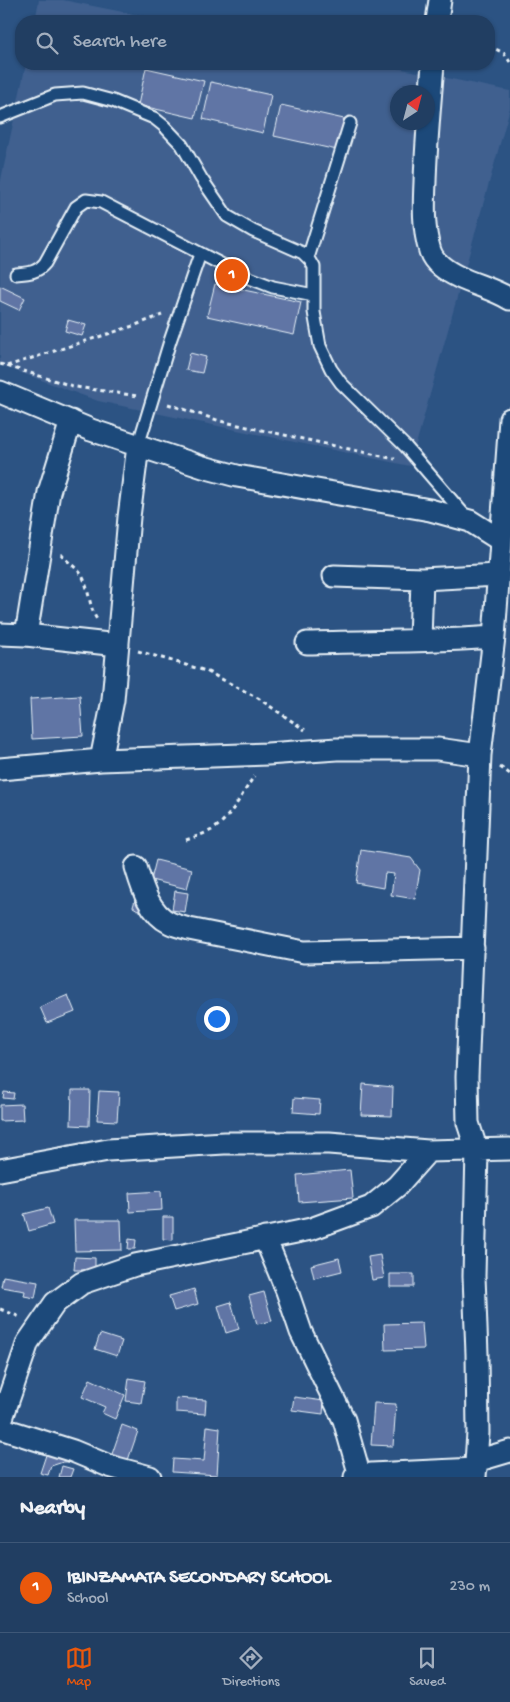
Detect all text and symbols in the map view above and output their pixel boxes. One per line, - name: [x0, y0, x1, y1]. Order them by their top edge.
- search box: [15, 15, 495, 70]
- icon: search: [33, 29, 61, 57]
- text: Search here: [73, 31, 167, 54]
- north arrow: [390, 85, 435, 130]
- pin: 1: [216, 256, 248, 294]
- your location: [204, 1006, 230, 1032]
- text: Nearby: [20, 1497, 85, 1522]
- text: IBINZAMATA SECONDARY SCHOOL: [67, 1567, 331, 1590]
- text: 1: [33, 1578, 39, 1597]
- text: 230 m: [450, 1578, 490, 1597]
- text: School: [67, 1590, 109, 1609]
- tab: Map: [65, 1644, 93, 1691]
- tab: Directions: [223, 1644, 280, 1691]
- tab: Saved: [409, 1644, 445, 1691]

